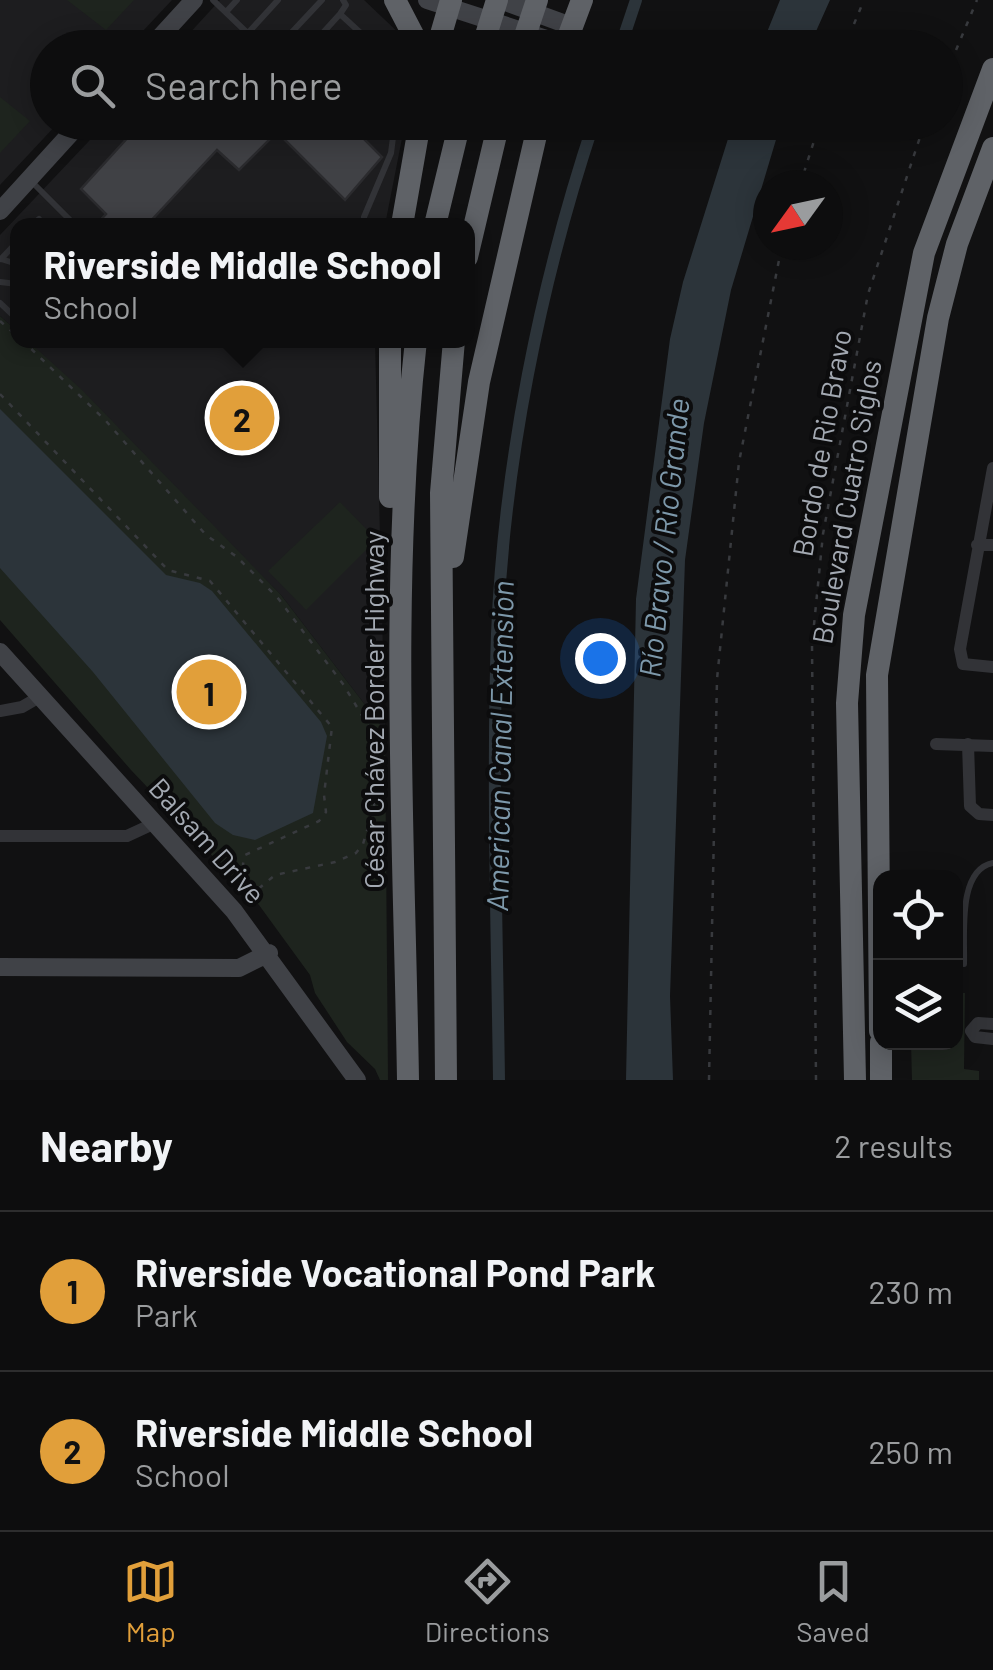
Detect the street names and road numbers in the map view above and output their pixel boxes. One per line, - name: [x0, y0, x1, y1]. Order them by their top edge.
- street label: Bordo de Rio Bravo: [784, 327, 858, 559]
- street label: Boulevard Cuatro Siglos: [804, 357, 888, 647]
- street label: César Chávez Border Highway: [356, 531, 390, 889]
- street label: Balsam Drive: [143, 771, 273, 910]

